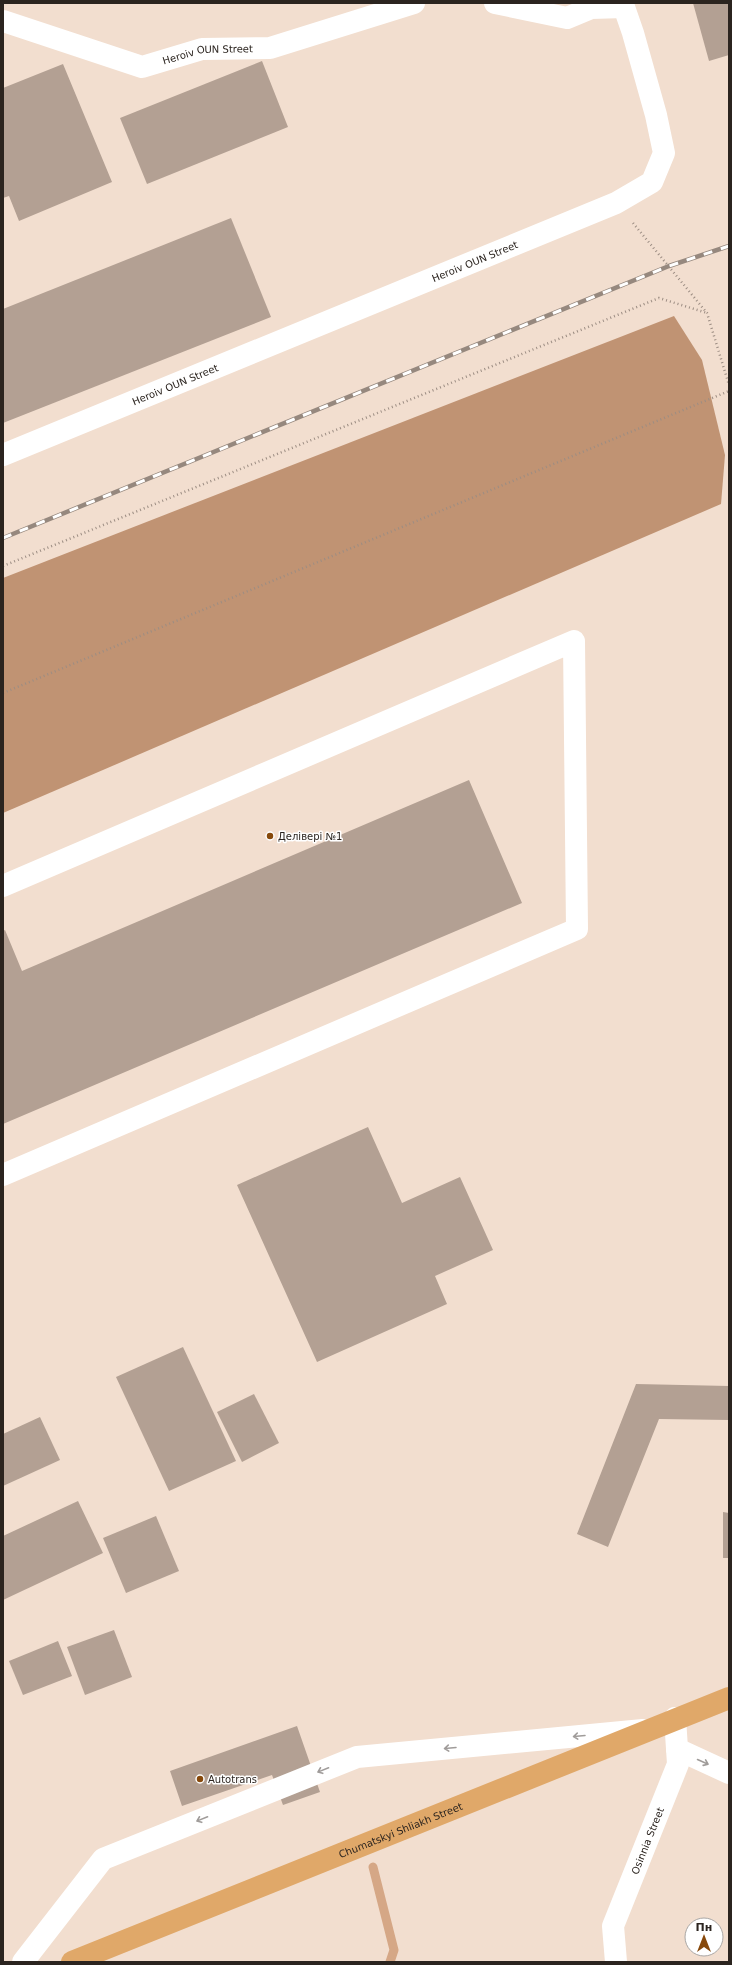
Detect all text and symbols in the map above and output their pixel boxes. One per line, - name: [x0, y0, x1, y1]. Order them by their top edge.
- street label: Heroiv OUN Street: [161, 43, 253, 67]
- street label: Heroiv OUN Street: [430, 239, 520, 284]
- street label: Heroiv OUN Street: [131, 362, 220, 407]
- marker: Делівері №1: [265, 831, 275, 841]
- place label: Делівері №1: [278, 831, 342, 842]
- one-way arrow: [573, 1732, 586, 1740]
- one-way arrow: [444, 1744, 457, 1752]
- one-way arrow: [696, 1758, 708, 1766]
- one-way arrow: [317, 1767, 329, 1774]
- marker: Autotrans: [195, 1774, 205, 1784]
- place label: Autotrans: [208, 1774, 257, 1785]
- street label: Chumatskyi Shliakh Street: [337, 1801, 464, 1860]
- street label: Osinnia Street: [629, 1806, 666, 1876]
- one-way arrow: [197, 1815, 209, 1823]
- north arrow: [684, 1917, 724, 1957]
- text: Пн: [696, 1921, 712, 1934]

